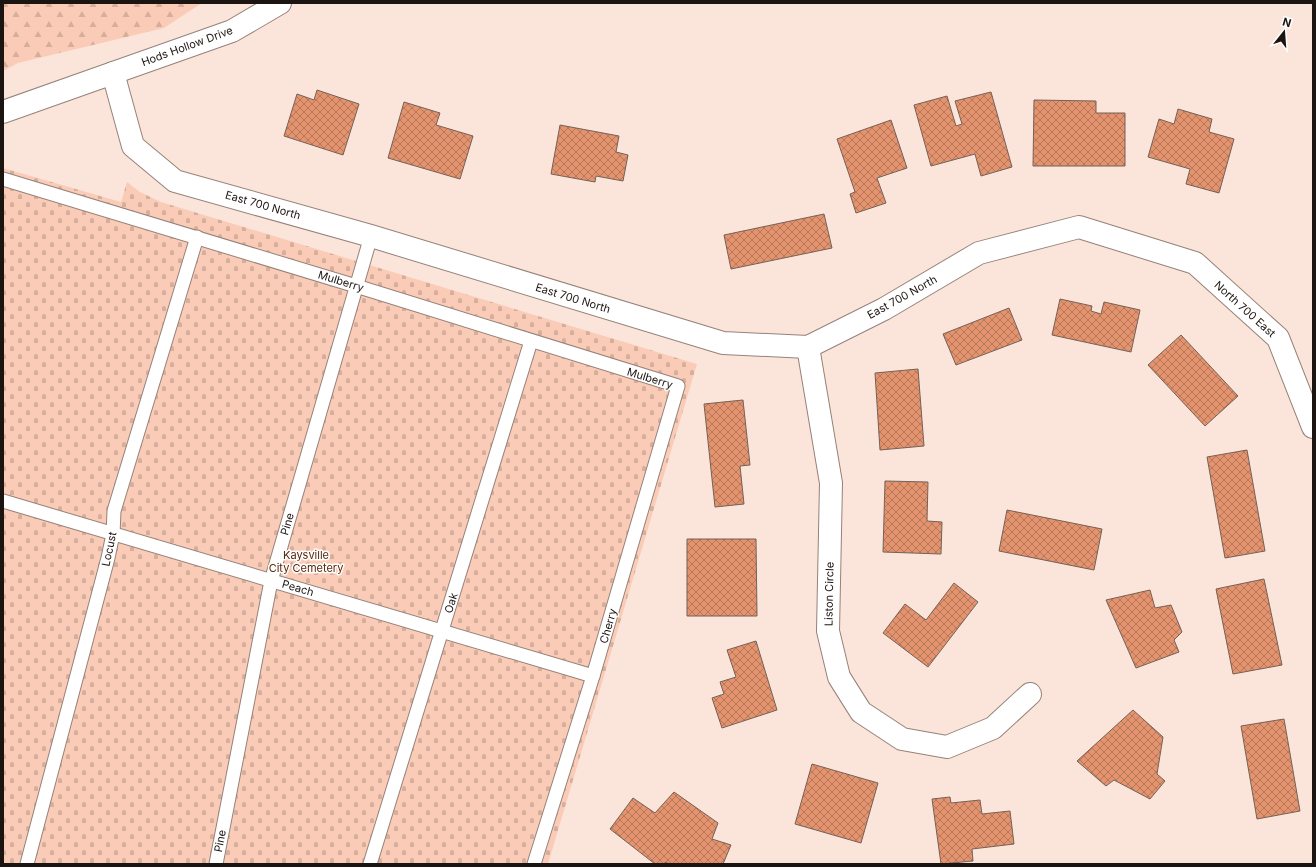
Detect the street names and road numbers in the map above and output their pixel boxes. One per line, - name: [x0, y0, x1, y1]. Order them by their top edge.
- street label: Hods Hollow Drive: [139, 23, 235, 69]
- street label: East 700 North: [224, 188, 302, 222]
- street label: Mulberry: [316, 267, 366, 295]
- street label: East 700 North: [865, 272, 939, 322]
- street label: North 700 East: [1211, 278, 1279, 340]
- street label: East 700 North: [534, 280, 612, 316]
- street label: Mulberry: [625, 364, 675, 392]
- street label: Pine: [277, 511, 297, 537]
- street label: Locust: [99, 530, 120, 568]
- street label: Liston Circle: [821, 562, 837, 626]
- street label: Peach: [280, 577, 316, 599]
- street label: Oak: [441, 591, 461, 615]
- street label: Cherry: [596, 607, 620, 645]
- street label: Pine: [211, 829, 229, 853]

